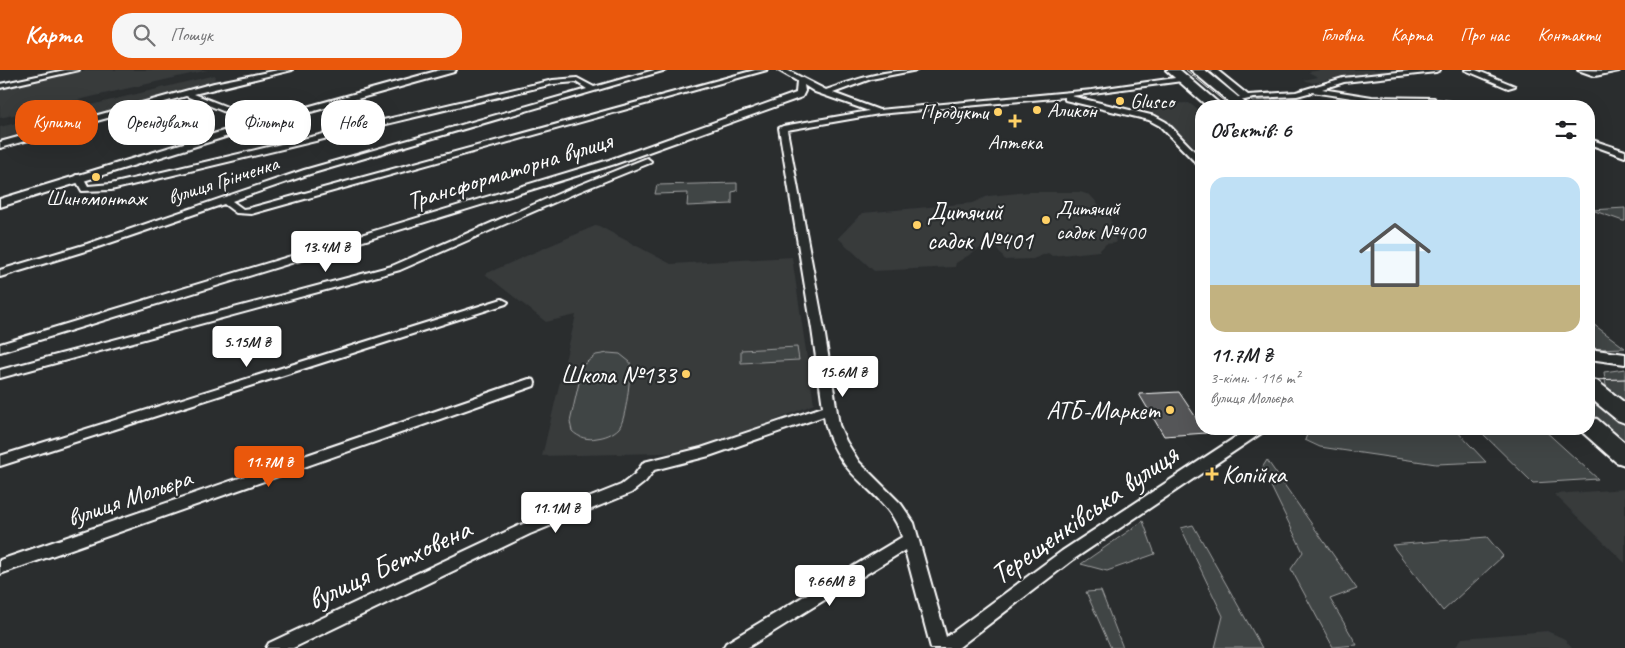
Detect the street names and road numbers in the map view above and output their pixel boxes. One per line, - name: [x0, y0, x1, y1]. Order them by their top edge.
- street label: Трансформаторна вулиця: [403, 124, 618, 217]
- street label: вулиця Грінченка: [164, 149, 283, 210]
- street label: Терещенківська вулиця: [983, 435, 1186, 593]
- street label: вулиця Мольєра: [63, 461, 198, 534]
- street label: вулиця Бетховена: [301, 509, 479, 618]

